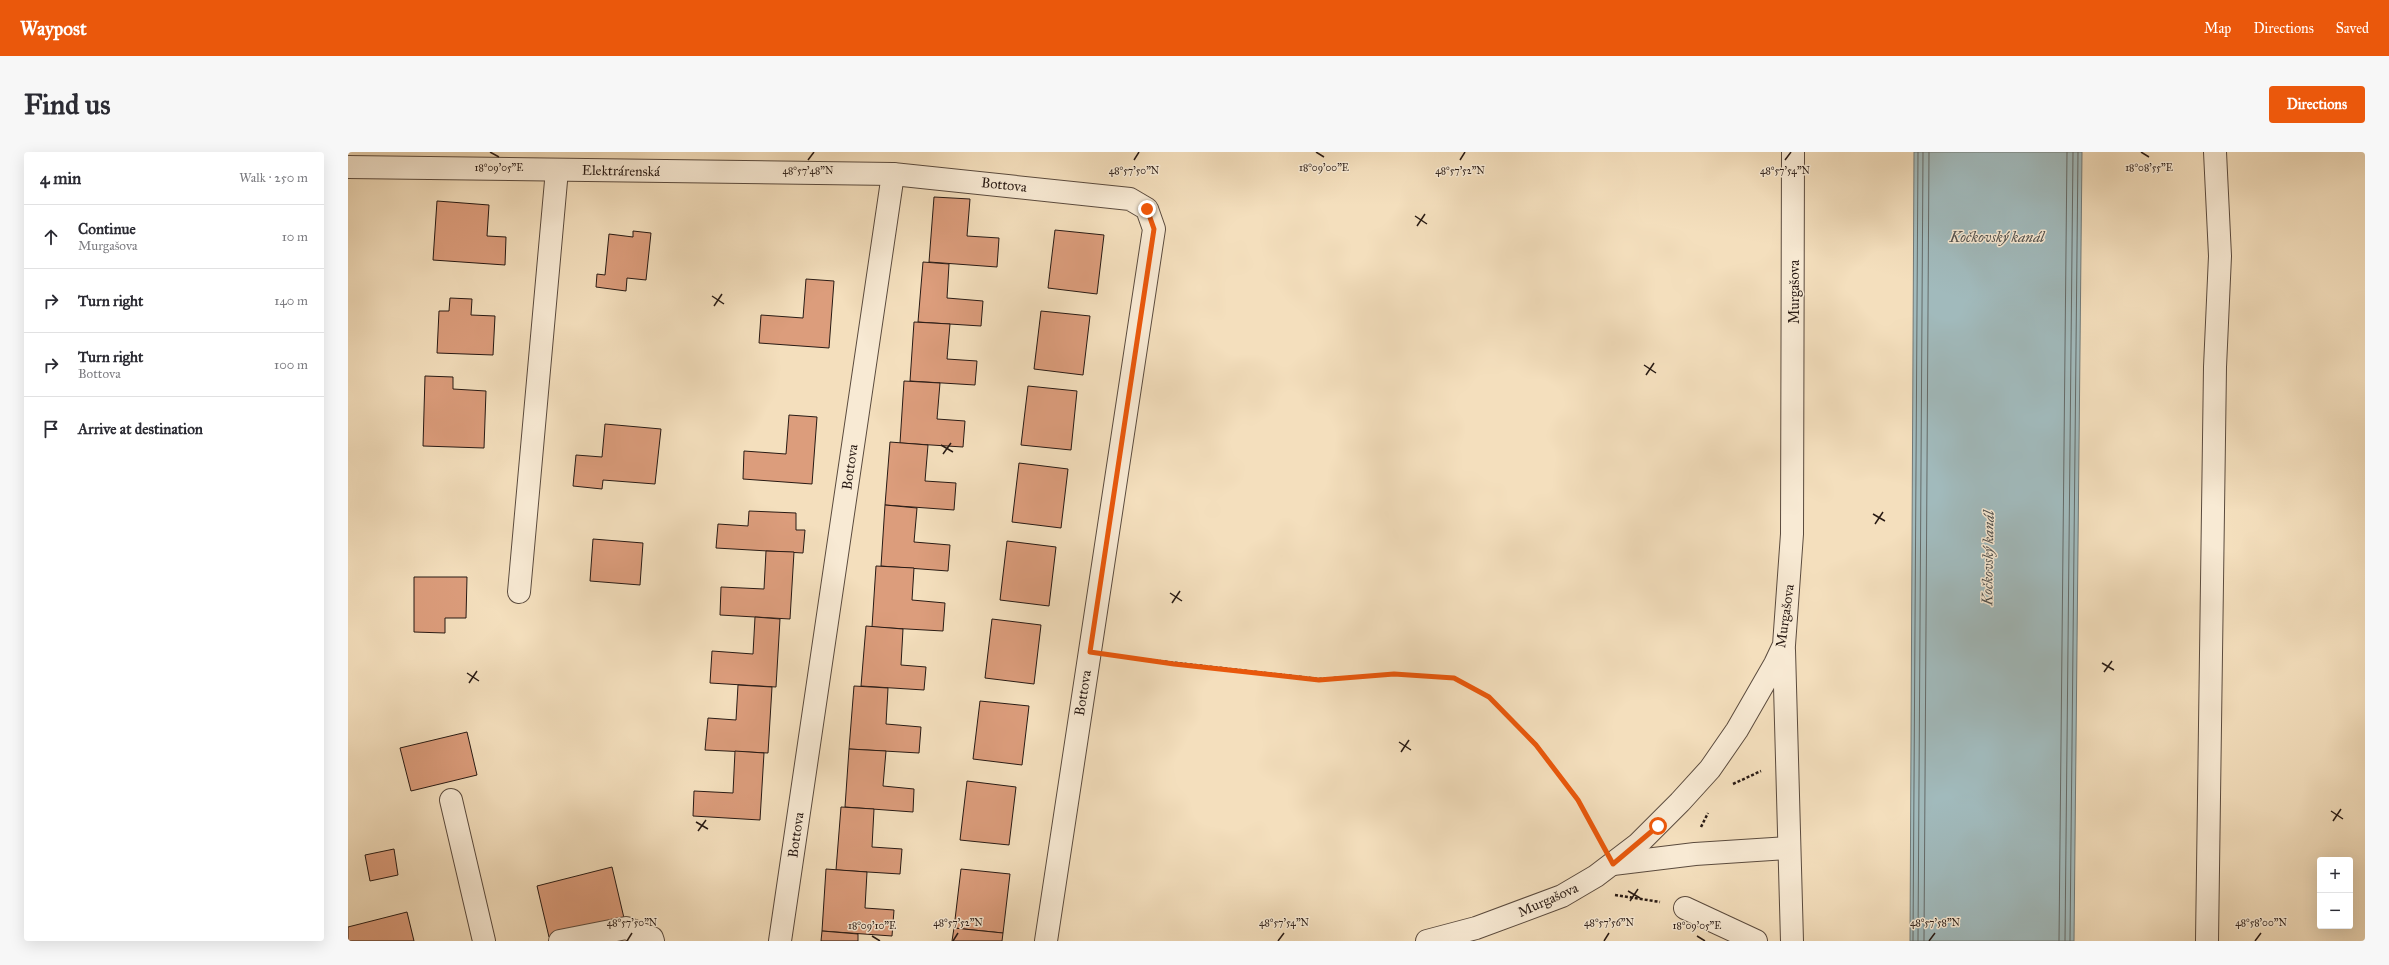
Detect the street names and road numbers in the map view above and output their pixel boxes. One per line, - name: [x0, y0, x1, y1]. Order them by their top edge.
- street label: Elektrárenská: [582, 162, 660, 180]
- street label: Bottova: [980, 174, 1028, 196]
- street label: Murgašova: [1786, 260, 1803, 324]
- street label: Bottova: [838, 443, 862, 491]
- street label: Murgašova: [1772, 583, 1798, 649]
- street label: Bottova: [1071, 669, 1095, 717]
- street label: Bottova: [784, 811, 808, 859]
- street label: Murgašova: [1515, 879, 1581, 921]

